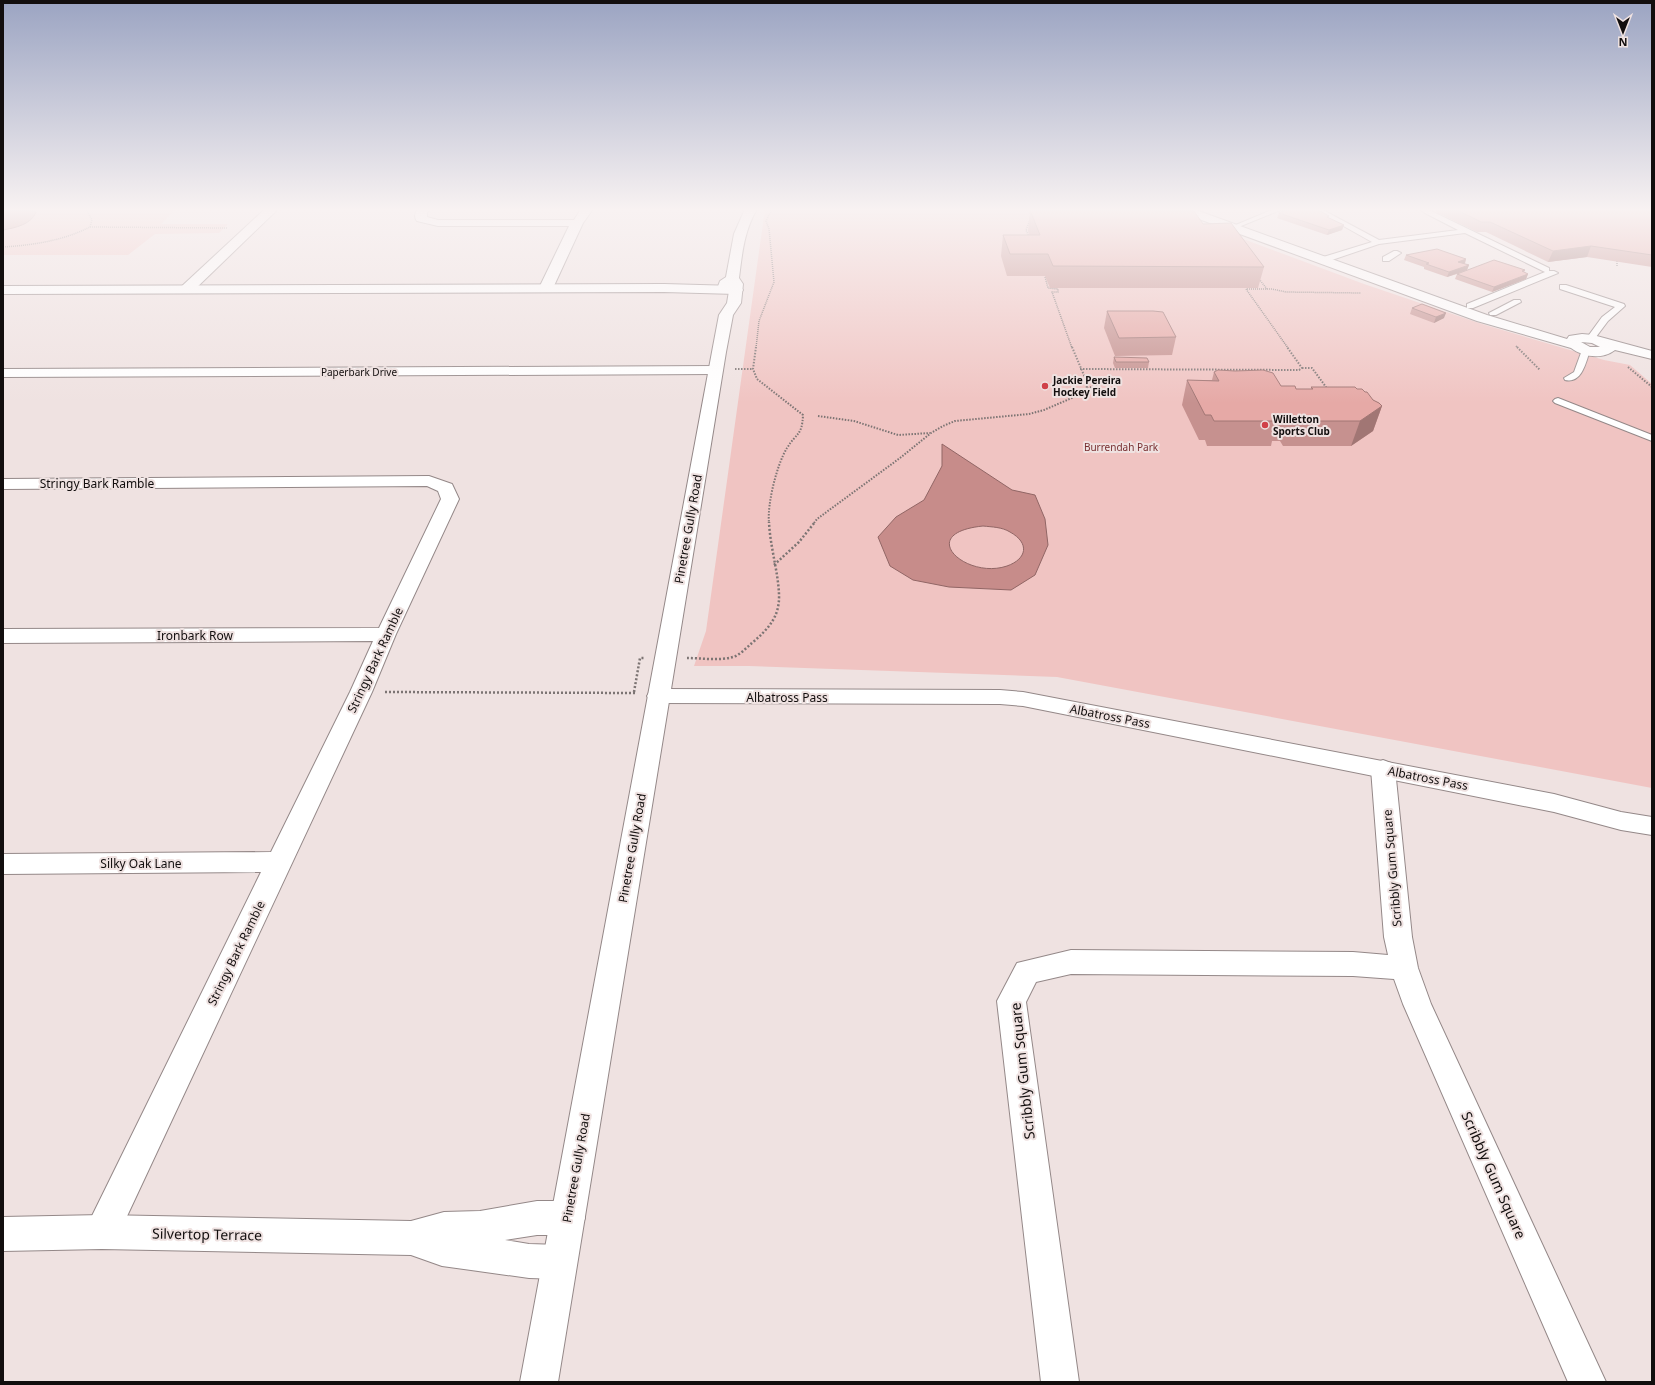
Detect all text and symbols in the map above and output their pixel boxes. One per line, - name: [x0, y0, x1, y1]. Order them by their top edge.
- north arrow: [1603, 12, 1643, 52]
- text: N: [1619, 35, 1627, 50]
- street label: Paperbark Drive: [321, 365, 397, 379]
- place label: Jackie Pereira Hockey Field: [1052, 373, 1121, 399]
- marker: Jackie Pereira Hockey Field: [1040, 381, 1050, 391]
- place label: Willetton Sports Club: [1273, 412, 1330, 438]
- marker: Willetton Sports Club: [1260, 420, 1270, 430]
- park label: Burrendah Park: [1084, 440, 1159, 454]
- street label: Pinetree Gully Road: [670, 473, 706, 585]
- street label: Stringy Bark Ramble: [40, 475, 155, 492]
- street label: Stringy Bark Ramble: [343, 604, 407, 716]
- street label: Ironbark Row: [157, 627, 234, 644]
- street label: Albatross Pass: [746, 689, 828, 706]
- street label: Albatross Pass: [1068, 700, 1152, 732]
- street label: Albatross Pass: [1386, 762, 1470, 794]
- street label: Pinetree Gully Road: [614, 792, 650, 904]
- street label: Scribbly Gum Square: [1378, 808, 1406, 927]
- street label: Silky Oak Lane: [100, 855, 182, 872]
- street label: Stringy Bark Ramble: [203, 898, 269, 1008]
- street label: Scribbly Gum Square: [1005, 1002, 1039, 1140]
- street label: Scribbly Gum Square: [1457, 1108, 1531, 1242]
- street label: Pinetree Gully Road: [558, 1112, 594, 1224]
- street label: Silvertop Terrace: [152, 1224, 262, 1244]

